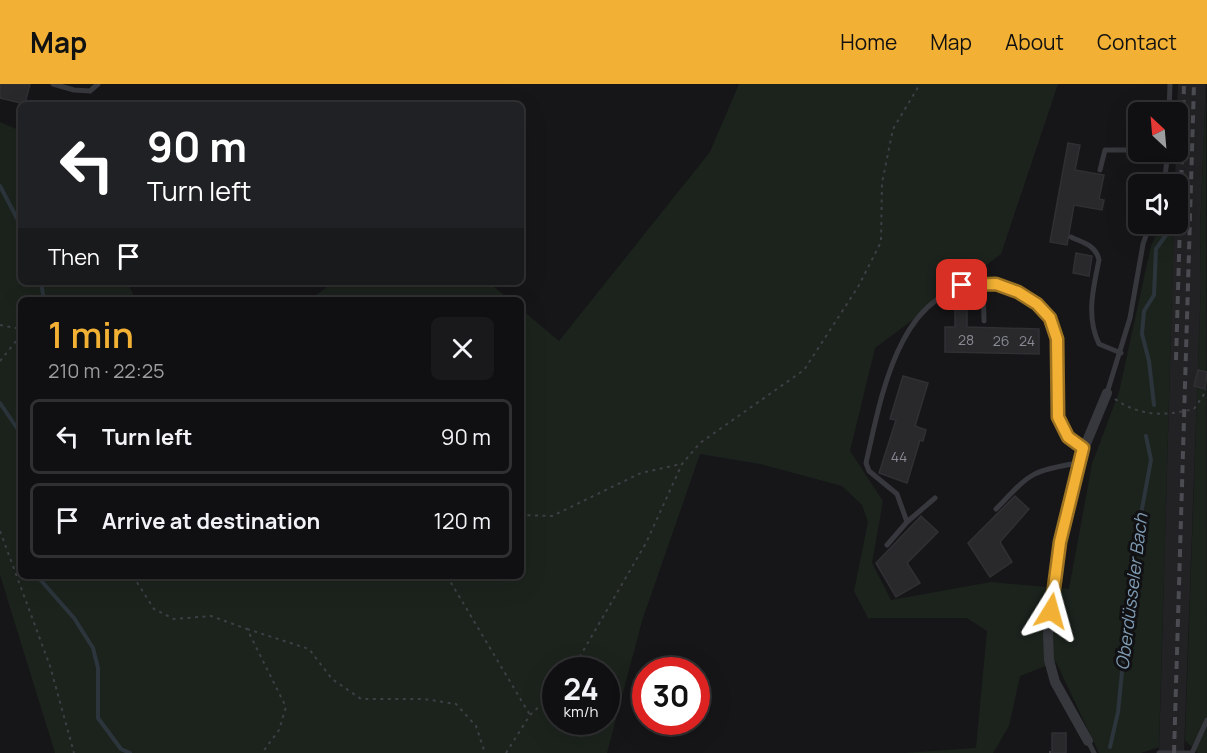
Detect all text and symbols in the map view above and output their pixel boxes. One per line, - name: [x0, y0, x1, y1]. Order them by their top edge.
- text: Map: [30, 23, 87, 61]
- text: Home: [840, 28, 897, 56]
- text: Map: [930, 28, 972, 56]
- text: About: [1005, 28, 1064, 56]
- text: Contact: [1097, 28, 1177, 56]
- north arrow: [1128, 102, 1188, 162]
- map controls: [1128, 102, 1188, 234]
- text: 90 m: [147, 117, 247, 175]
- icon: left: [48, 126, 126, 204]
- text: Turn left: [147, 172, 251, 209]
- button: sound: [1128, 174, 1188, 234]
- icon: arrive: [112, 240, 145, 273]
- text: Then: [48, 242, 100, 272]
- pin: [936, 259, 987, 310]
- icon: arrive: [945, 268, 978, 301]
- text: 1 min: [48, 310, 134, 359]
- button: close: [431, 317, 494, 380]
- house number: 28: [958, 330, 974, 349]
- house number: 26: [993, 331, 1009, 350]
- house number: 24: [1019, 331, 1035, 350]
- text: 210 m · 22:25: [48, 357, 165, 384]
- icon: left: [51, 420, 84, 453]
- text: Turn left: [102, 422, 192, 452]
- text: 90 m: [441, 422, 491, 452]
- house number: 44: [891, 447, 907, 466]
- icon: arrive: [51, 504, 84, 537]
- text: Arrive at destination: [102, 506, 320, 536]
- text: 120 m: [433, 506, 491, 536]
- water label: Oberdüsseler Bach: [1109, 511, 1153, 672]
- position arrow: [1019, 579, 1083, 643]
- speed limit sign: 30: [632, 657, 710, 735]
- text: 24: [563, 668, 599, 709]
- text: km/h: [564, 701, 598, 722]

